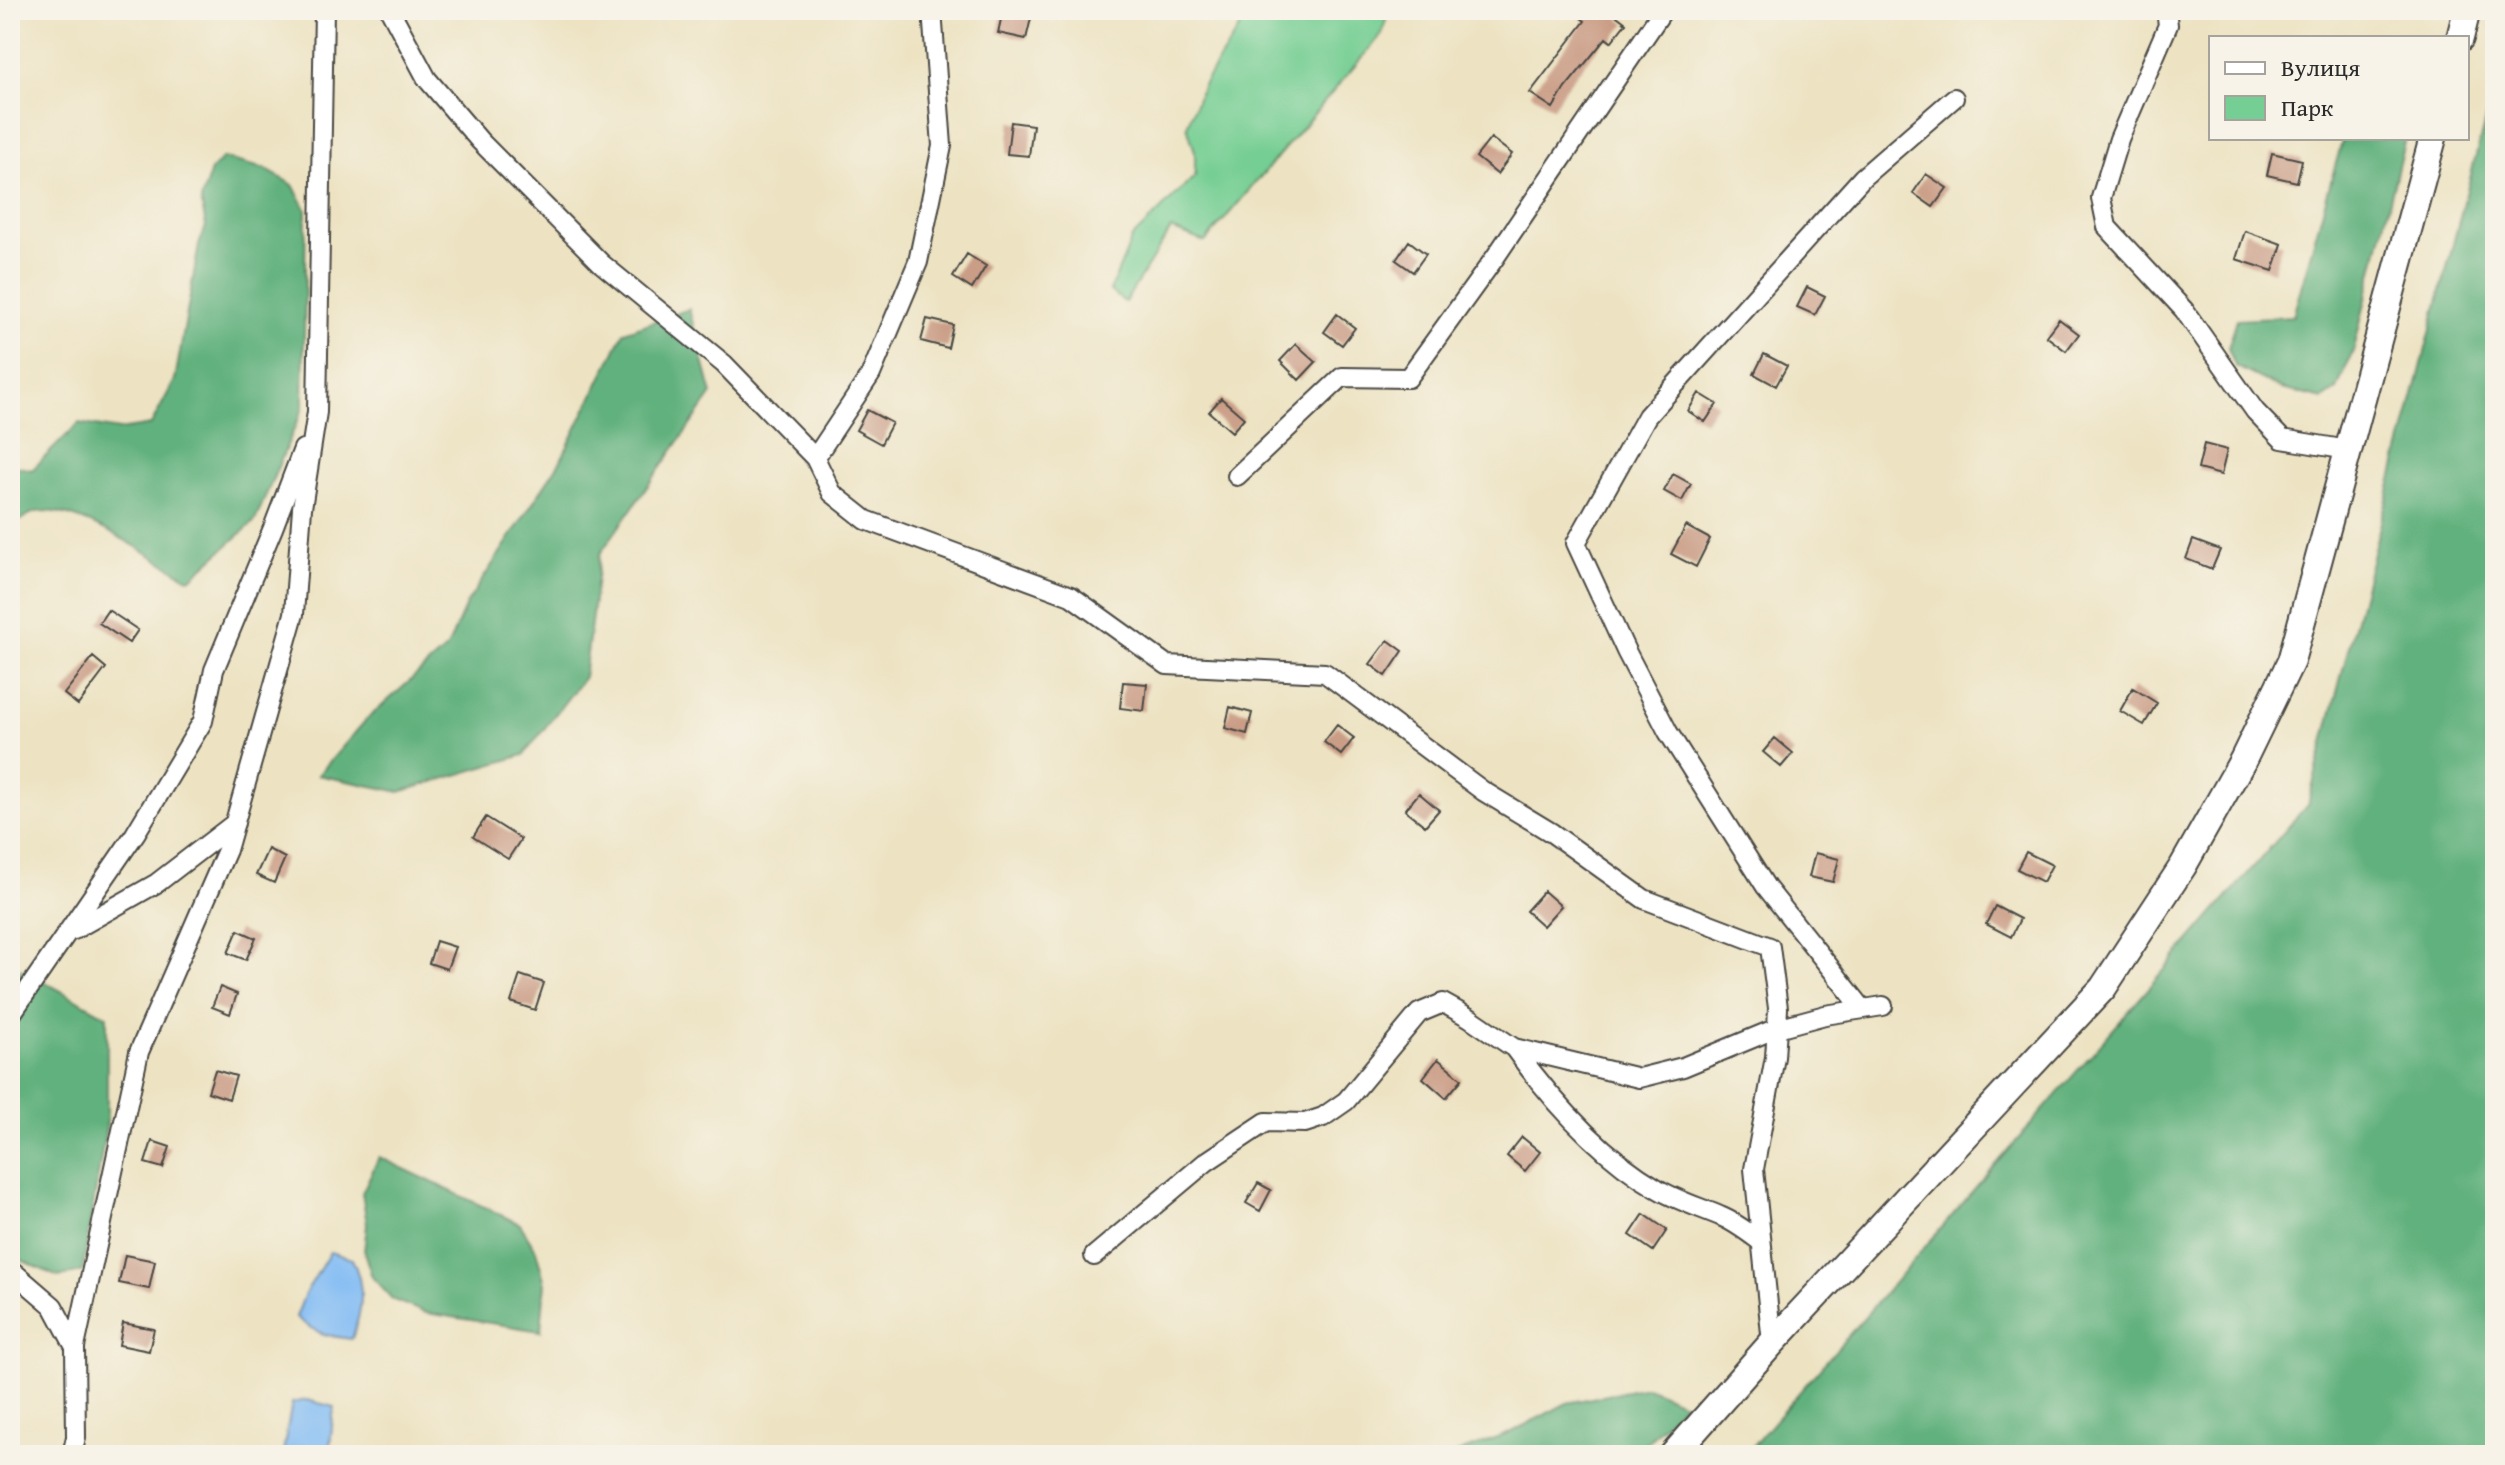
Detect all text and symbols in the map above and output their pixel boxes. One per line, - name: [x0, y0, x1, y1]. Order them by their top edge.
- legend: [2209, 36, 2469, 140]
- text: Вулиця: [2281, 50, 2360, 85]
- text: Парк: [2281, 90, 2334, 125]

